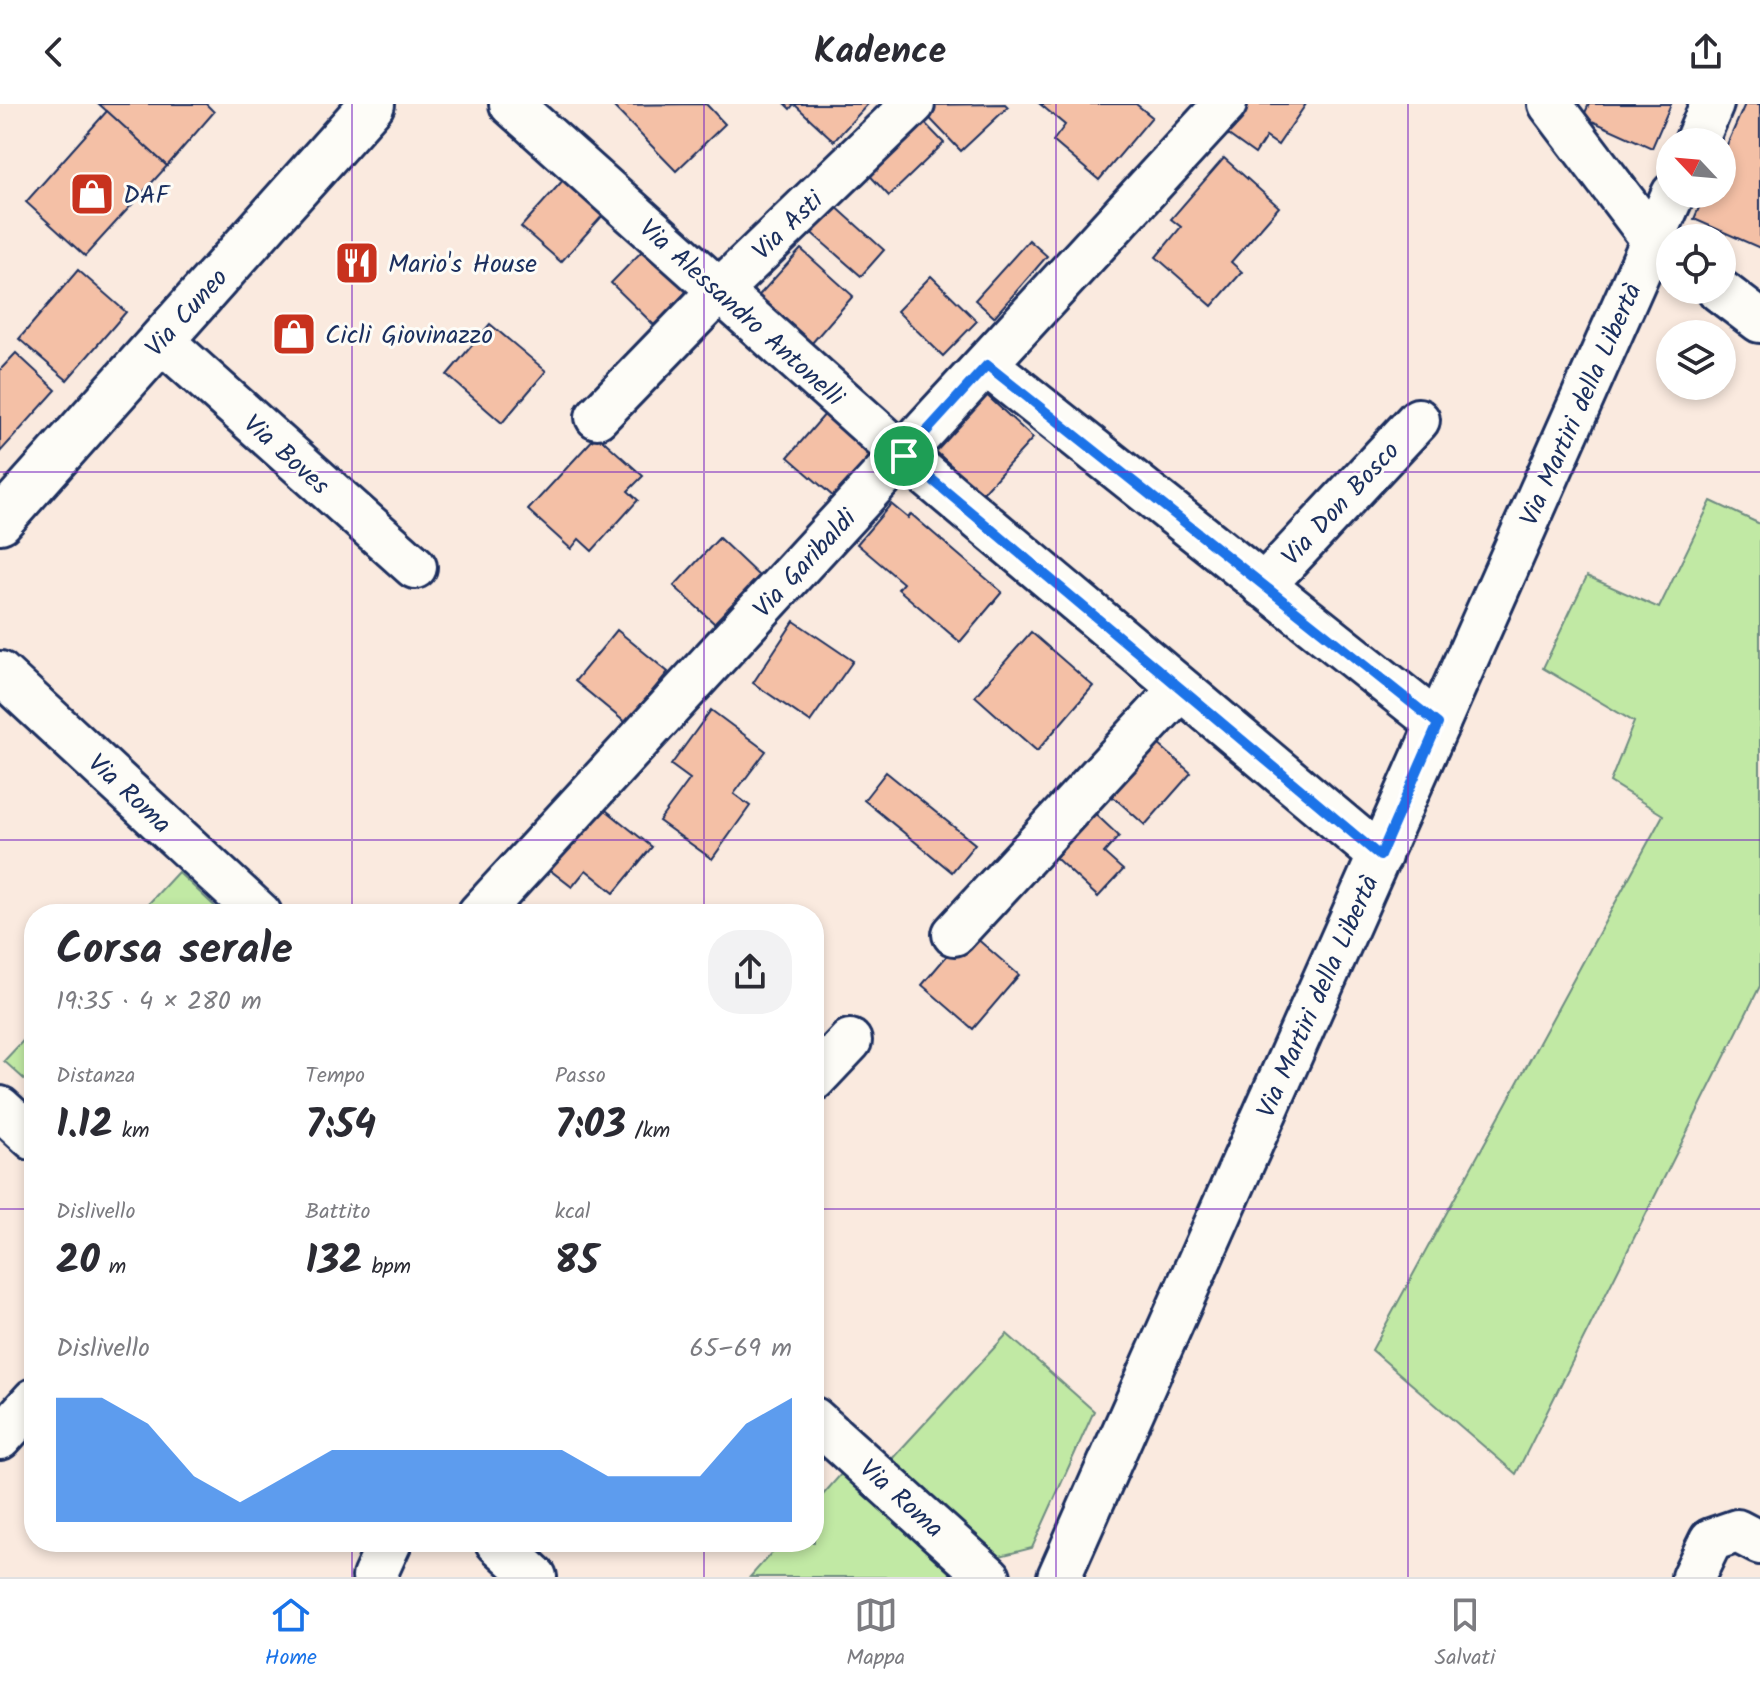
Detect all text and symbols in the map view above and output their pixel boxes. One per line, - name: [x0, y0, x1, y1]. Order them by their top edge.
- text: Kadence: [814, 24, 946, 81]
- icon: back: [32, 30, 76, 74]
- icon: share: [1684, 30, 1728, 74]
- north arrow: [1656, 128, 1736, 208]
- map controls: [1656, 128, 1736, 400]
- shop icon: DAF: [68, 170, 116, 218]
- place label: DAF: [123, 175, 172, 217]
- street label: Via Asti: [743, 180, 835, 271]
- street label: Via Alessandro Antonelli: [628, 209, 854, 419]
- button: locate: [1656, 224, 1736, 304]
- restaurant icon: Mario's House: [333, 239, 381, 287]
- place label: Mario's House: [388, 244, 537, 286]
- street label: Via Cuneo: [136, 259, 239, 368]
- street label: Via Martiri della Libertà: [1509, 277, 1654, 533]
- shop icon: Cicli Giovinazzo: [270, 310, 318, 358]
- place label: Cicli Giovinazzo: [325, 315, 493, 357]
- button: layers: [1656, 320, 1736, 400]
- street label: Via Boves: [233, 405, 339, 506]
- pin: [870, 422, 938, 490]
- street label: Via Don Bosco: [1272, 432, 1411, 577]
- icon: arrive: [882, 434, 926, 478]
- street label: Via Garibaldi: [743, 499, 869, 629]
- street label: Via Roma: [77, 744, 180, 845]
- street label: Via Martiri della Libertà: [1246, 869, 1391, 1125]
- text: Corsa serale: [56, 916, 293, 986]
- button: share: [708, 930, 792, 1014]
- text: 19:35 · 4 × 280 m: [56, 981, 262, 1023]
- text: Distanza: [56, 1059, 135, 1094]
- text: Tempo: [305, 1059, 365, 1094]
- text: Passo: [555, 1059, 606, 1094]
- text: 1.12: [56, 1094, 113, 1158]
- text: 7:54: [305, 1094, 376, 1158]
- text: 7:03: [555, 1094, 626, 1158]
- text: km: [113, 1114, 150, 1149]
- text: /km: [626, 1114, 670, 1149]
- text: Dislivello: [56, 1195, 135, 1230]
- text: Battito: [305, 1195, 370, 1230]
- text: kcal: [555, 1195, 590, 1230]
- text: 20: [56, 1230, 100, 1294]
- text: 132: [305, 1230, 363, 1294]
- text: 85: [555, 1230, 599, 1294]
- text: m: [100, 1250, 126, 1285]
- text: bpm: [363, 1250, 411, 1285]
- text: Dislivello: [56, 1328, 150, 1370]
- text: 65–69 m: [689, 1328, 792, 1370]
- street label: Via Roma: [849, 1450, 953, 1549]
- tab: Home: [265, 1593, 317, 1676]
- tab: Mappa: [846, 1593, 905, 1676]
- tab: Salvati: [1435, 1593, 1495, 1676]

